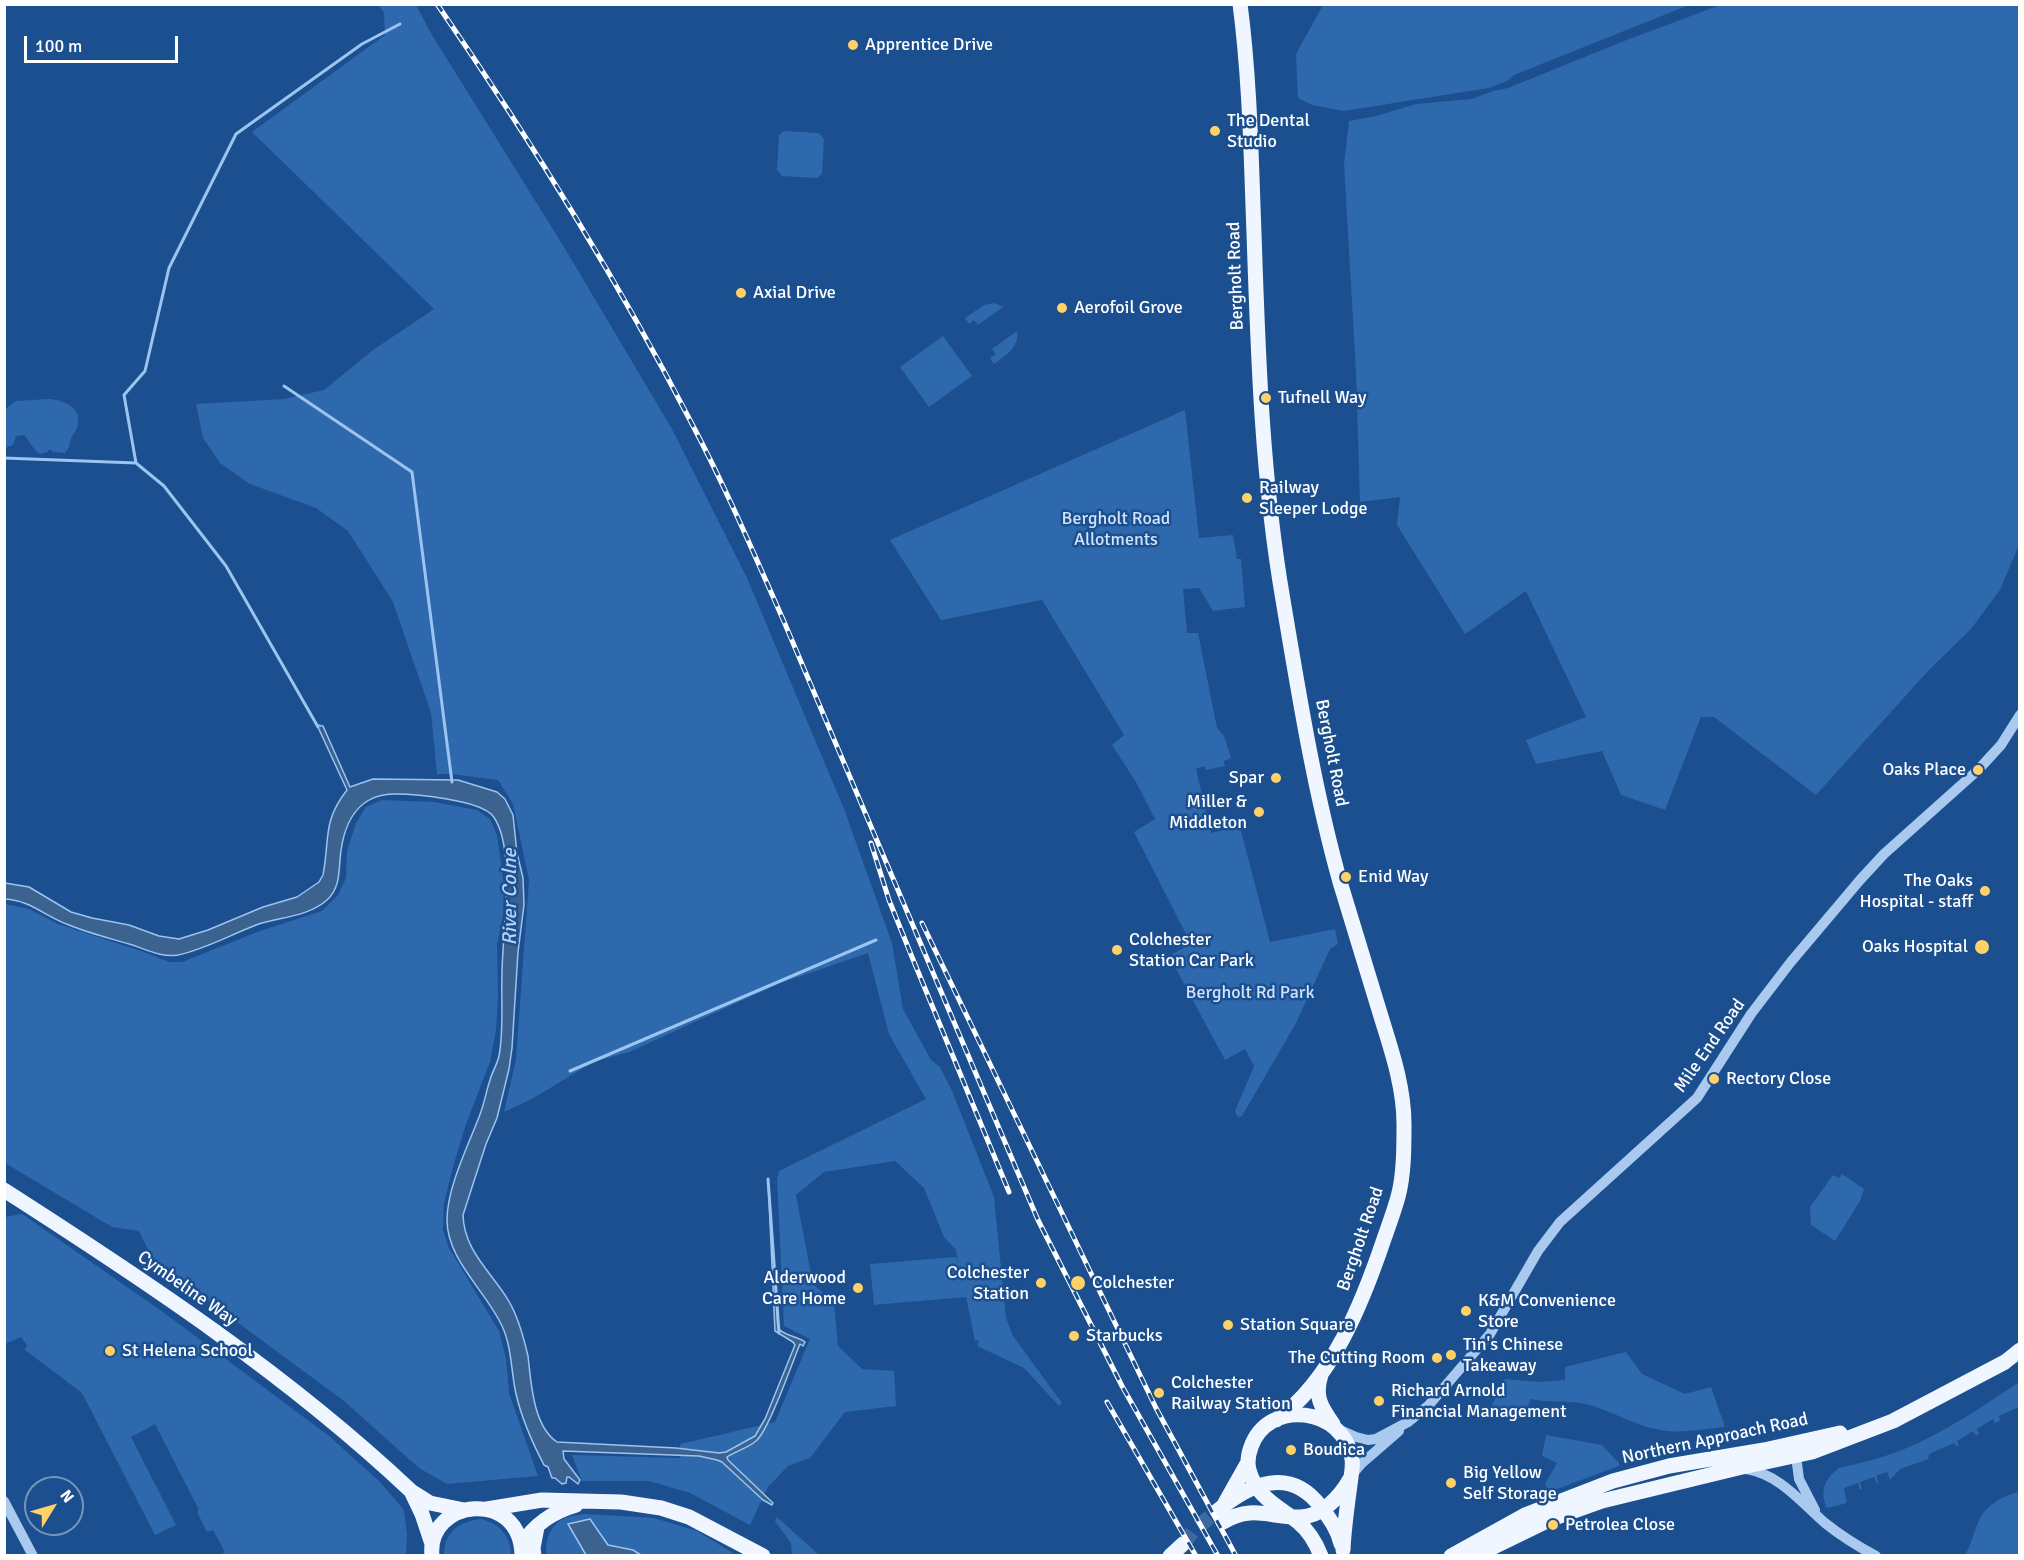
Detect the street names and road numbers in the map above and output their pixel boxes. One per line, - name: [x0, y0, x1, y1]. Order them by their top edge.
- street label: Bergholt Road: [1223, 221, 1249, 331]
- street label: Bergholt Road: [1310, 698, 1352, 808]
- street label: Mile End Road: [1670, 995, 1750, 1097]
- street label: Bergholt Road: [1333, 1184, 1389, 1294]
- street label: Cymbeline Way: [133, 1247, 241, 1331]
- street label: Northern Approach Road: [1620, 1409, 1810, 1469]

